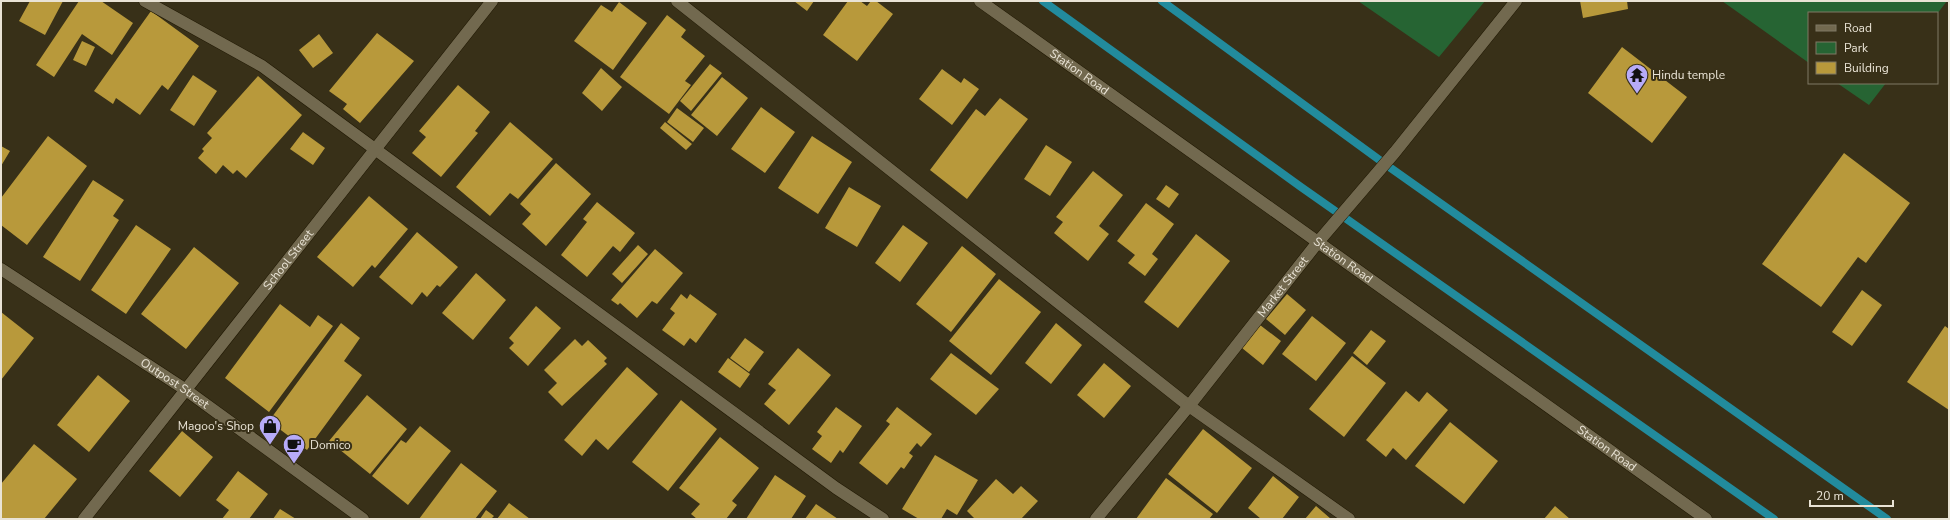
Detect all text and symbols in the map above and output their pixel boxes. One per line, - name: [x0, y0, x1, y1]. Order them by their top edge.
- legend: [1808, 12, 1938, 84]
- text: Road: [1844, 20, 1872, 36]
- text: Park: [1844, 40, 1869, 56]
- street label: Station Road: [1046, 45, 1112, 99]
- text: Building: [1844, 60, 1889, 76]
- temple icon: Hindu temple: [1624, 62, 1650, 95]
- place label: Hindu temple: [1652, 67, 1725, 83]
- street label: School Street: [259, 226, 317, 293]
- street label: Station Road: [1310, 233, 1376, 287]
- street label: Market Street: [1254, 252, 1312, 321]
- street label: Outpost Street: [137, 354, 213, 413]
- shop icon: Magoo's Shop: [257, 413, 283, 446]
- place label: Magoo's Shop: [178, 418, 254, 434]
- street label: Station Road: [1574, 422, 1640, 475]
- cafe icon: Domico: [281, 432, 307, 465]
- place label: Domico: [310, 437, 351, 453]
- scale bar: [1810, 482, 1893, 508]
- text: 20 m: [1816, 488, 1844, 504]

